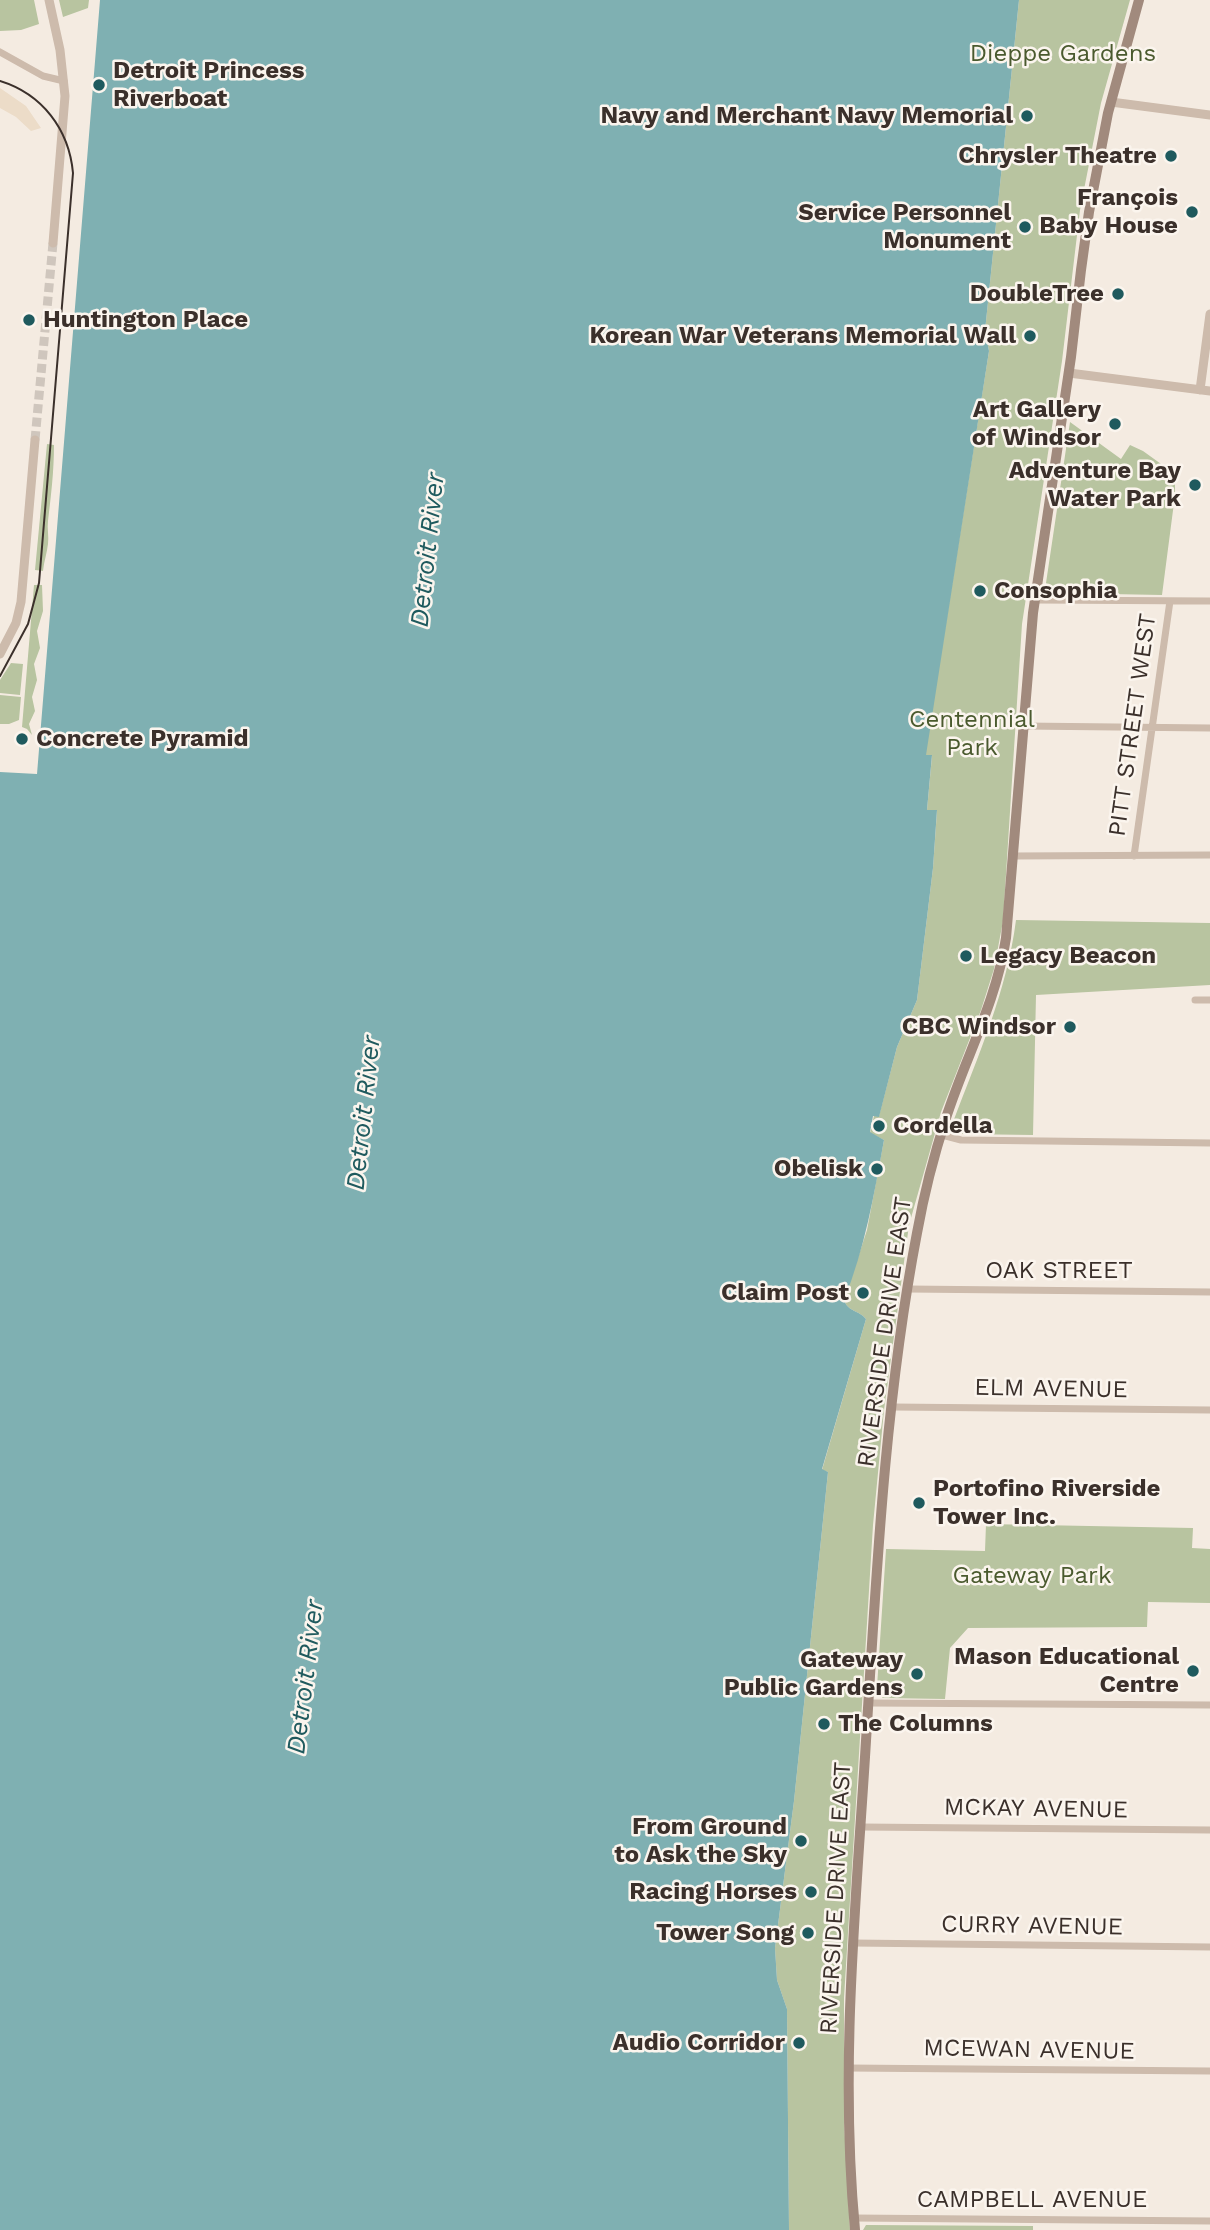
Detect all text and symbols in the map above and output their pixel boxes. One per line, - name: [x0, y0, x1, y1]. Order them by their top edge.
- park label: Dieppe Gardens: [970, 40, 1156, 68]
- place label: Detroit Princess Riverboat: [113, 57, 305, 113]
- marker: Detroit Princess Riverboat: [91, 77, 107, 93]
- place label: Navy and Merchant Navy Memorial: [600, 102, 1013, 130]
- marker: Navy and Merchant Navy Memorial: [1019, 108, 1035, 124]
- place label: Chrysler Theatre: [958, 142, 1157, 170]
- marker: Chrysler Theatre: [1163, 148, 1179, 164]
- place label: François Baby House: [1039, 184, 1178, 240]
- place label: Service Personnel Monument: [798, 199, 1011, 255]
- marker: François Baby House: [1184, 204, 1200, 220]
- marker: Service Personnel Monument: [1017, 219, 1033, 235]
- place label: DoubleTree: [970, 280, 1104, 308]
- marker: DoubleTree: [1110, 286, 1126, 302]
- place label: Huntington Place: [43, 306, 248, 334]
- marker: Huntington Place: [21, 312, 37, 328]
- place label: Korean War Veterans Memorial Wall: [589, 322, 1016, 350]
- marker: Korean War Veterans Memorial Wall: [1022, 328, 1038, 344]
- place label: Art Gallery of Windsor: [972, 396, 1101, 452]
- marker: Art Gallery of Windsor: [1107, 416, 1123, 432]
- place label: Adventure Bay Water Park: [1009, 457, 1181, 513]
- water label: Detroit River: [404, 471, 452, 629]
- marker: Adventure Bay Water Park: [1187, 477, 1203, 493]
- place label: Consophia: [994, 577, 1118, 605]
- marker: Consophia: [972, 583, 988, 599]
- street label: PITT STREET WEST: [1103, 612, 1163, 838]
- park label: Centennial Park: [909, 706, 1035, 762]
- place label: Concrete Pyramid: [36, 725, 249, 753]
- marker: Concrete Pyramid: [14, 731, 30, 747]
- place label: Legacy Beacon: [980, 942, 1156, 970]
- marker: Legacy Beacon: [958, 948, 974, 964]
- place label: CBC Windsor: [902, 1013, 1056, 1041]
- marker: CBC Windsor: [1062, 1019, 1078, 1035]
- water label: Detroit River: [340, 1034, 388, 1192]
- place label: Cordella: [893, 1112, 993, 1140]
- marker: Cordella: [871, 1118, 887, 1134]
- place label: Obelisk: [774, 1155, 863, 1183]
- marker: Obelisk: [869, 1161, 885, 1177]
- street label: RIVERSIDE DRIVE EAST: [852, 1195, 918, 1469]
- street label: OAK STREET: [985, 1257, 1133, 1285]
- place label: Claim Post: [721, 1279, 849, 1307]
- marker: Claim Post: [855, 1285, 871, 1301]
- street label: ELM AVENUE: [974, 1373, 1128, 1405]
- place label: Portofino Riverside Tower Inc.: [933, 1475, 1160, 1531]
- marker: Portofino Riverside Tower Inc.: [911, 1495, 927, 1511]
- park label: Gateway Park: [953, 1562, 1111, 1590]
- water label: Detroit River: [281, 1598, 331, 1756]
- place label: Mason Educational Centre: [954, 1643, 1179, 1699]
- place label: Gateway Public Gardens: [724, 1646, 903, 1702]
- marker: Mason Educational Centre: [1185, 1663, 1201, 1679]
- marker: Gateway Public Gardens: [909, 1666, 925, 1682]
- place label: The Columns: [838, 1710, 993, 1738]
- marker: The Columns: [816, 1716, 832, 1732]
- street label: RIVERSIDE DRIVE EAST: [814, 1761, 858, 2035]
- street label: MCKAY AVENUE: [944, 1793, 1128, 1825]
- place label: From Ground to Ask the Sky: [614, 1813, 787, 1869]
- marker: From Ground to Ask the Sky: [793, 1833, 809, 1849]
- place label: Racing Horses: [629, 1878, 797, 1906]
- marker: Racing Horses: [803, 1884, 819, 1900]
- street label: CURRY AVENUE: [941, 1910, 1123, 1942]
- place label: Tower Song: [656, 1919, 794, 1947]
- marker: Tower Song: [800, 1925, 816, 1941]
- place label: Audio Corridor: [613, 2029, 785, 2057]
- street label: MCEWAN AVENUE: [923, 2034, 1135, 2066]
- marker: Audio Corridor: [791, 2035, 807, 2051]
- street label: CAMPBELL AVENUE: [917, 2186, 1147, 2214]

